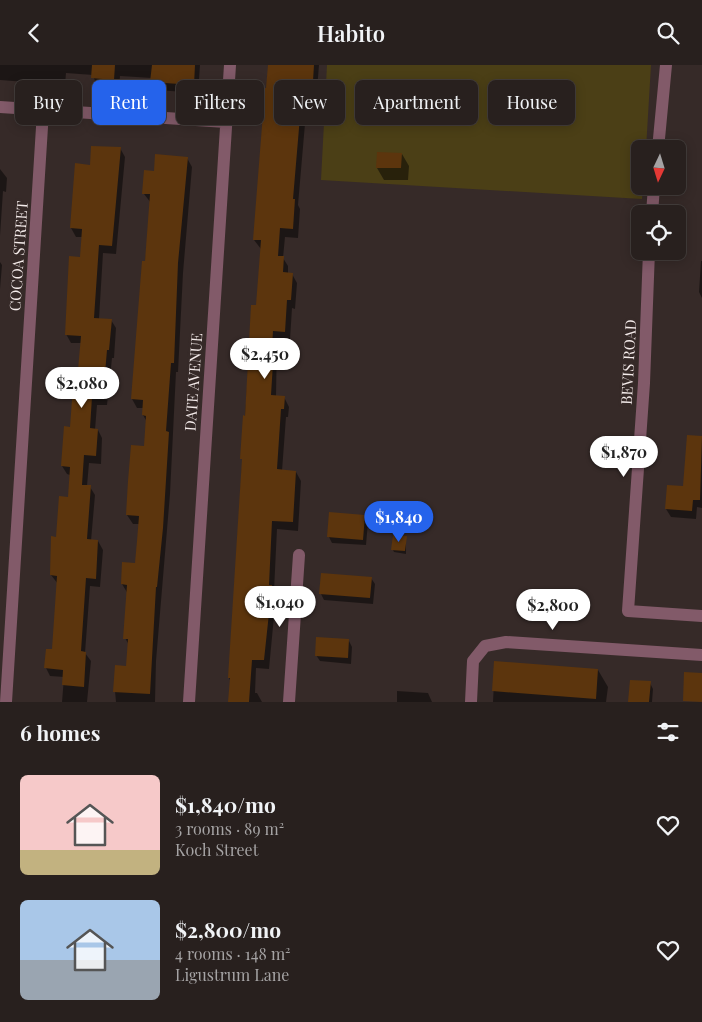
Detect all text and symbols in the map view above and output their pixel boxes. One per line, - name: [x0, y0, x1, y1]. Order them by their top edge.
- text: Habito: [317, 18, 385, 48]
- icon: back: [20, 19, 48, 47]
- icon: search: [654, 19, 682, 47]
- chip: Buy: [15, 80, 82, 125]
- chip: Rent: [92, 80, 166, 125]
- chip: Filters: [176, 80, 264, 125]
- chip: New: [274, 80, 345, 125]
- chip: Apartment: [355, 80, 478, 125]
- chip: House: [488, 80, 575, 125]
- north arrow: [631, 140, 686, 195]
- map controls: [631, 140, 686, 260]
- street label: COCOA STREET: [4, 200, 32, 312]
- button: locate: [631, 205, 686, 260]
- street label: BEVIS ROAD: [616, 319, 640, 405]
- street label: DATE AVENUE: [180, 332, 206, 432]
- pin: $2,450: [224, 337, 306, 380]
- text: $2,450: [241, 343, 289, 364]
- pin: $2,080: [41, 367, 123, 409]
- text: $2,080: [56, 372, 108, 393]
- pin: $1,870: [583, 435, 665, 478]
- text: $1,870: [601, 441, 647, 462]
- pin: $1,840: [358, 501, 440, 543]
- text: $1,840: [375, 506, 423, 527]
- pin: $1,040: [239, 585, 321, 628]
- pin: $2,800: [512, 589, 594, 631]
- text: $1,040: [256, 591, 304, 612]
- text: $2,800: [527, 594, 579, 615]
- text: 6 homes: [20, 718, 100, 746]
- icon: filters: [654, 718, 682, 746]
- text: $1,840/mo: [175, 790, 276, 818]
- icon: home: [60, 795, 120, 855]
- icon: heart: [654, 811, 682, 839]
- text: 3 rooms · 89 m²: [175, 818, 284, 839]
- text: Koch Street: [175, 839, 258, 860]
- text: $2,800/mo: [175, 915, 281, 943]
- icon: home: [60, 920, 120, 980]
- icon: heart: [654, 936, 682, 964]
- text: 4 rooms · 148 m²: [175, 943, 291, 964]
- text: Ligustrum Lane: [175, 964, 289, 985]

